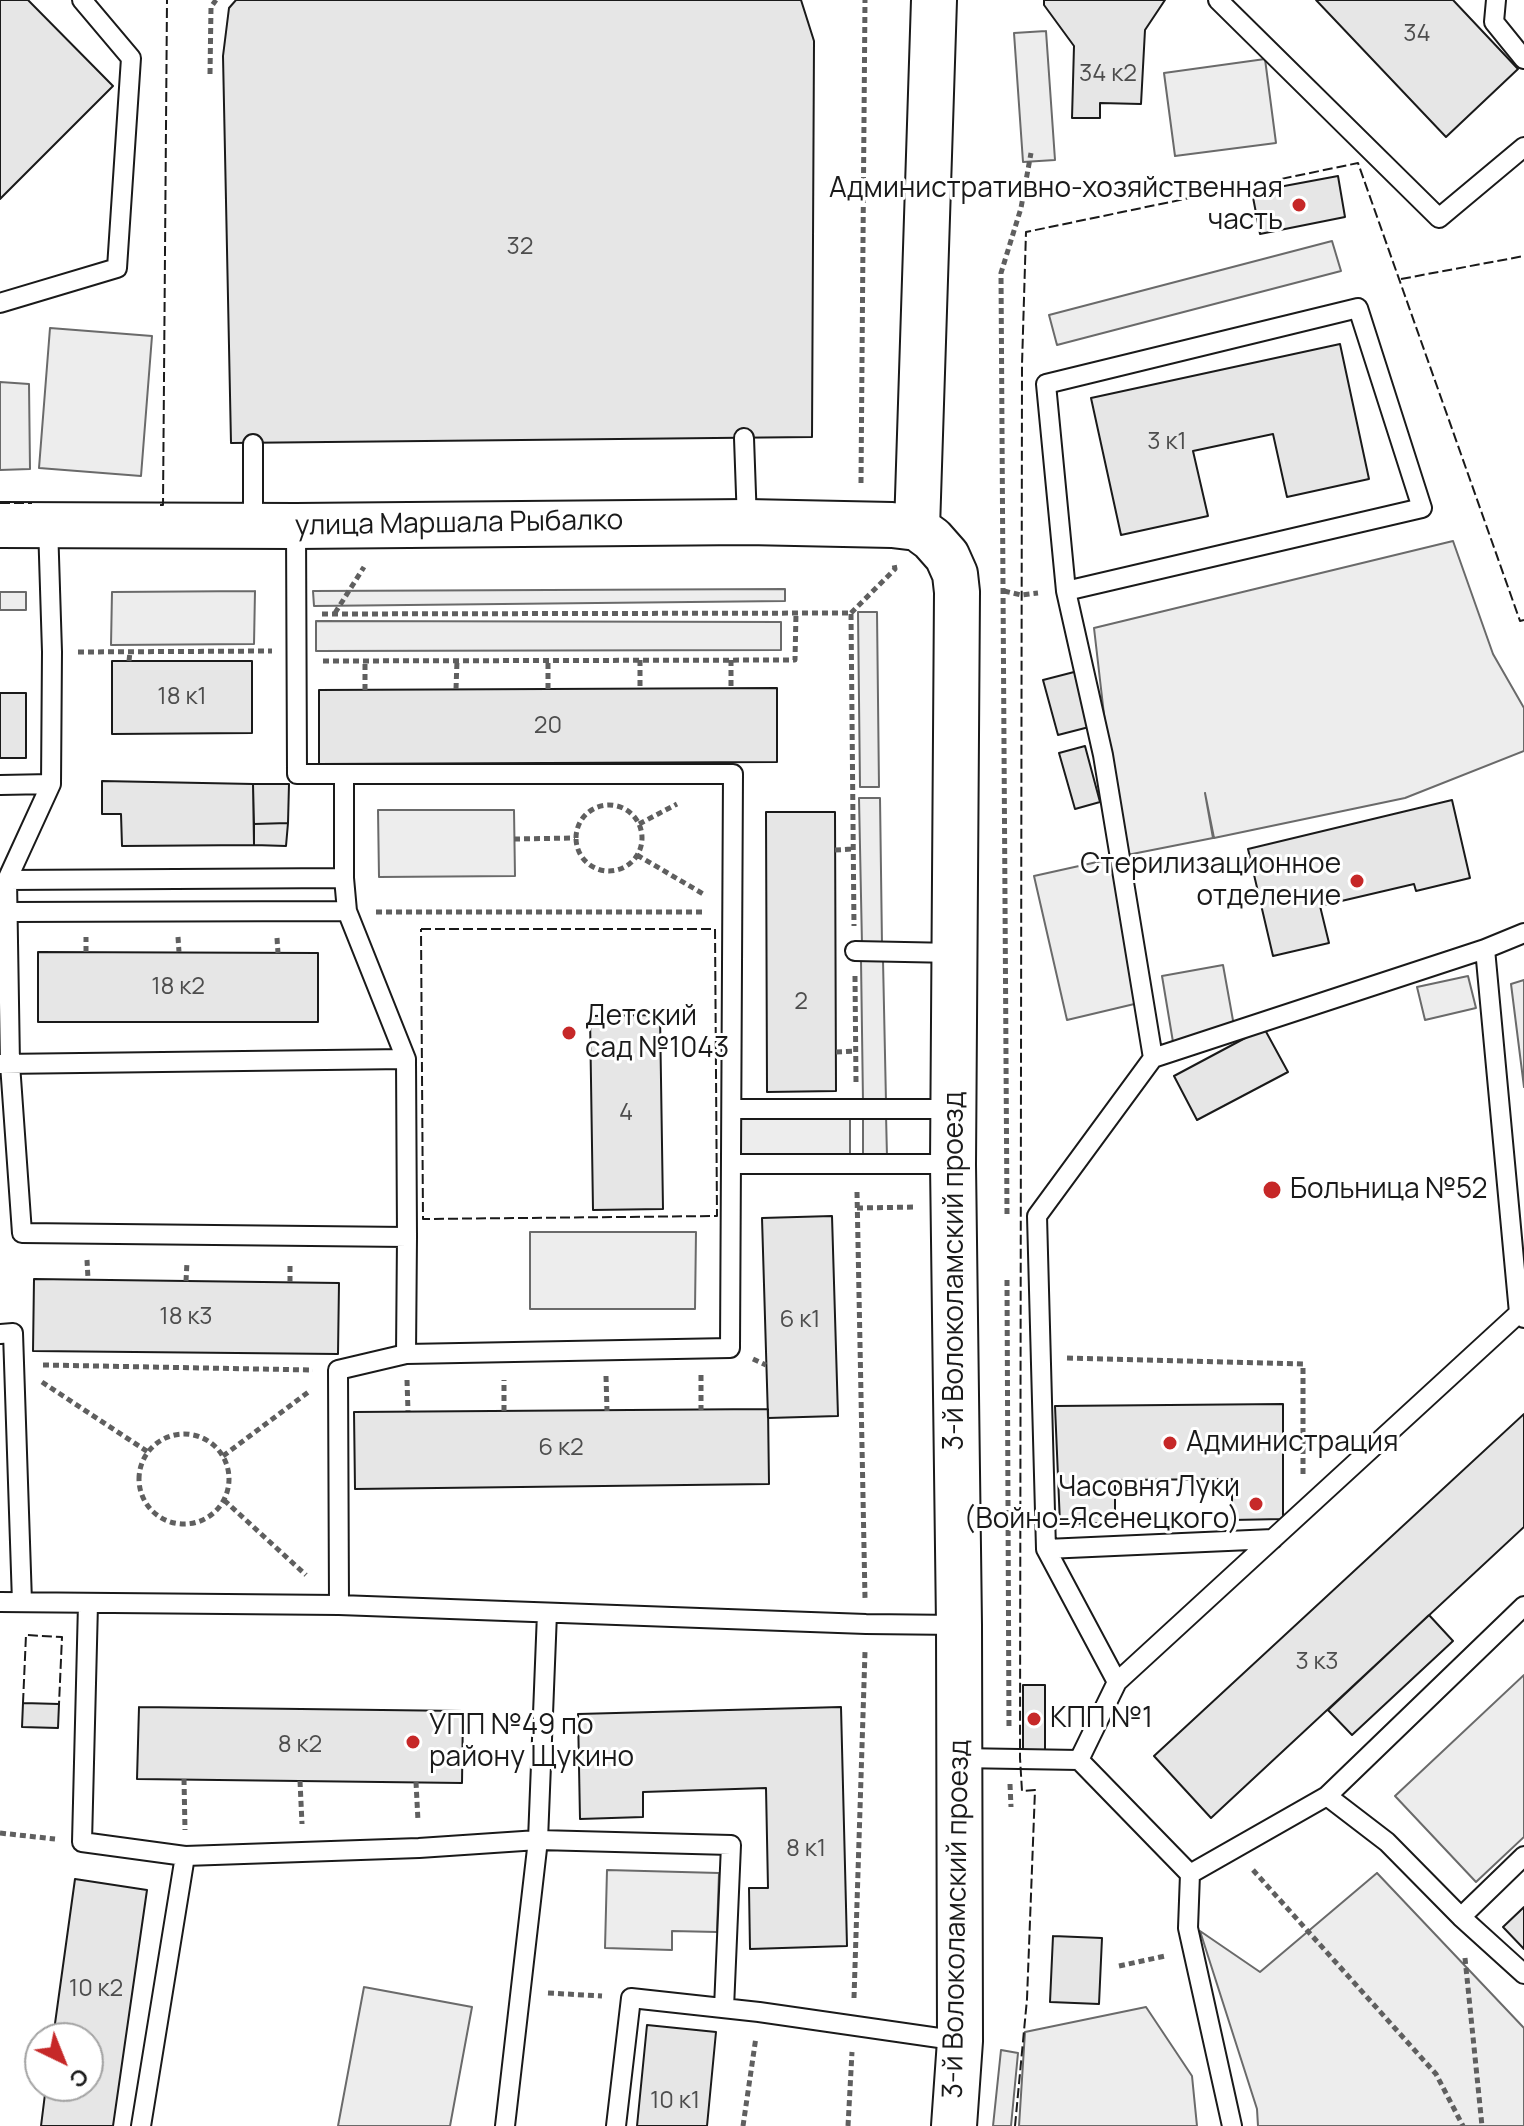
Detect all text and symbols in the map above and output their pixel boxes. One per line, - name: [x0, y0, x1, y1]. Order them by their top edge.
- house number: 34: [1403, 20, 1431, 48]
- house number: 34 к2: [1079, 60, 1137, 88]
- place label: Административно-хозяйственная часть: [829, 172, 1283, 238]
- marker: Административно-хозяйственная часть: [1290, 196, 1308, 214]
- house number: 32: [507, 233, 533, 261]
- house number: 3 к1: [1147, 428, 1187, 456]
- street label: улица Маршала Рыбалко: [295, 504, 623, 544]
- house number: 18 к1: [157, 683, 207, 711]
- house number: 20: [534, 712, 562, 740]
- place label: Стерилизационное отделение: [1080, 848, 1341, 914]
- marker: Стерилизационное отделение: [1348, 872, 1366, 890]
- house number: 18 к2: [151, 973, 205, 1001]
- house number: 2: [794, 988, 808, 1016]
- place label: Детский сад №1043: [585, 1000, 729, 1066]
- marker: Детский сад №1043: [560, 1024, 578, 1042]
- street label: 3-й Волоколамский проезд: [938, 1091, 972, 1451]
- house number: 4: [619, 1099, 633, 1127]
- place label: Больница №52: [1290, 1173, 1487, 1207]
- marker: Больница №52: [1261, 1179, 1283, 1201]
- house number: 18 к3: [159, 1303, 213, 1331]
- house number: 6 к1: [780, 1306, 820, 1334]
- place label: Администрация: [1186, 1426, 1398, 1460]
- house number: 6 к2: [538, 1434, 584, 1462]
- marker: Администрация: [1161, 1434, 1179, 1452]
- place label: Часовня Луки (Войно-Ясенецкого): [964, 1471, 1240, 1537]
- marker: Часовня Луки (Войно-Ясенецкого): [1247, 1495, 1265, 1513]
- house number: 3 к3: [1295, 1648, 1339, 1676]
- place label: КПП №1: [1050, 1702, 1153, 1736]
- place label: УПП №49 по району Щукино: [429, 1709, 634, 1775]
- marker: КПП №1: [1025, 1710, 1043, 1728]
- house number: 8 к2: [278, 1731, 322, 1759]
- marker: УПП №49 по району Щукино: [404, 1733, 422, 1751]
- street label: 3-й Волоколамский проезд: [937, 1739, 977, 2099]
- house number: 8 к1: [786, 1835, 826, 1863]
- house number: 10 к2: [69, 1975, 123, 2003]
- north arrow: [24, 2022, 104, 2102]
- text: С: [63, 2062, 95, 2095]
- house number: 10 к1: [650, 2087, 700, 2115]

